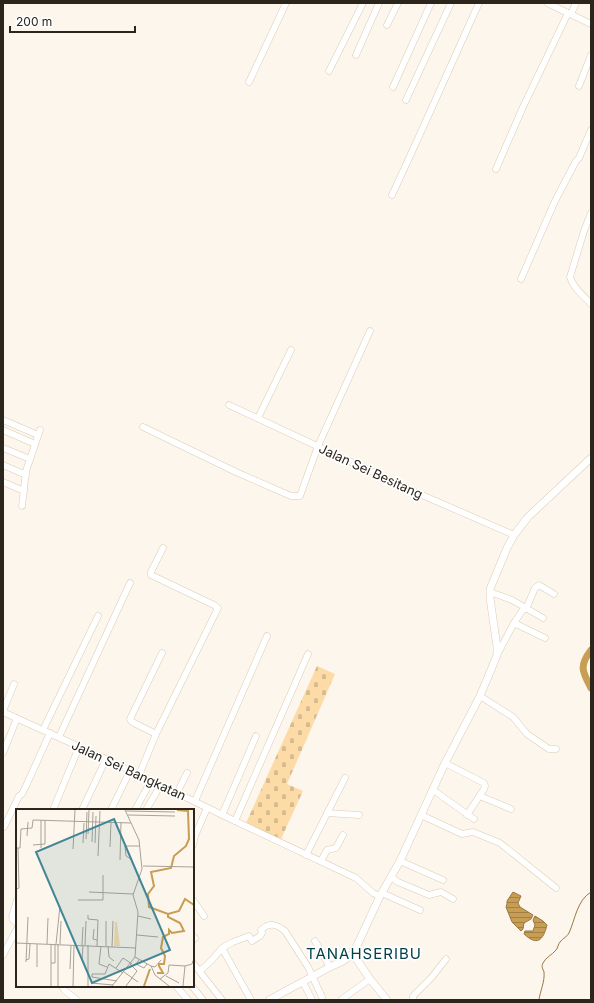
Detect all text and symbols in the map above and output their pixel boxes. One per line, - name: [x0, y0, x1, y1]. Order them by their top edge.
- scale bar: [10, 8, 135, 34]
- text: 200 m: [16, 14, 52, 29]
- street label: Jalan Sei Besitang: [317, 440, 425, 502]
- street label: Jalan Sei Bangkatan: [69, 736, 189, 804]
- inset map: [16, 809, 194, 987]
- district label: TANAHSERIBU: [306, 944, 422, 963]

